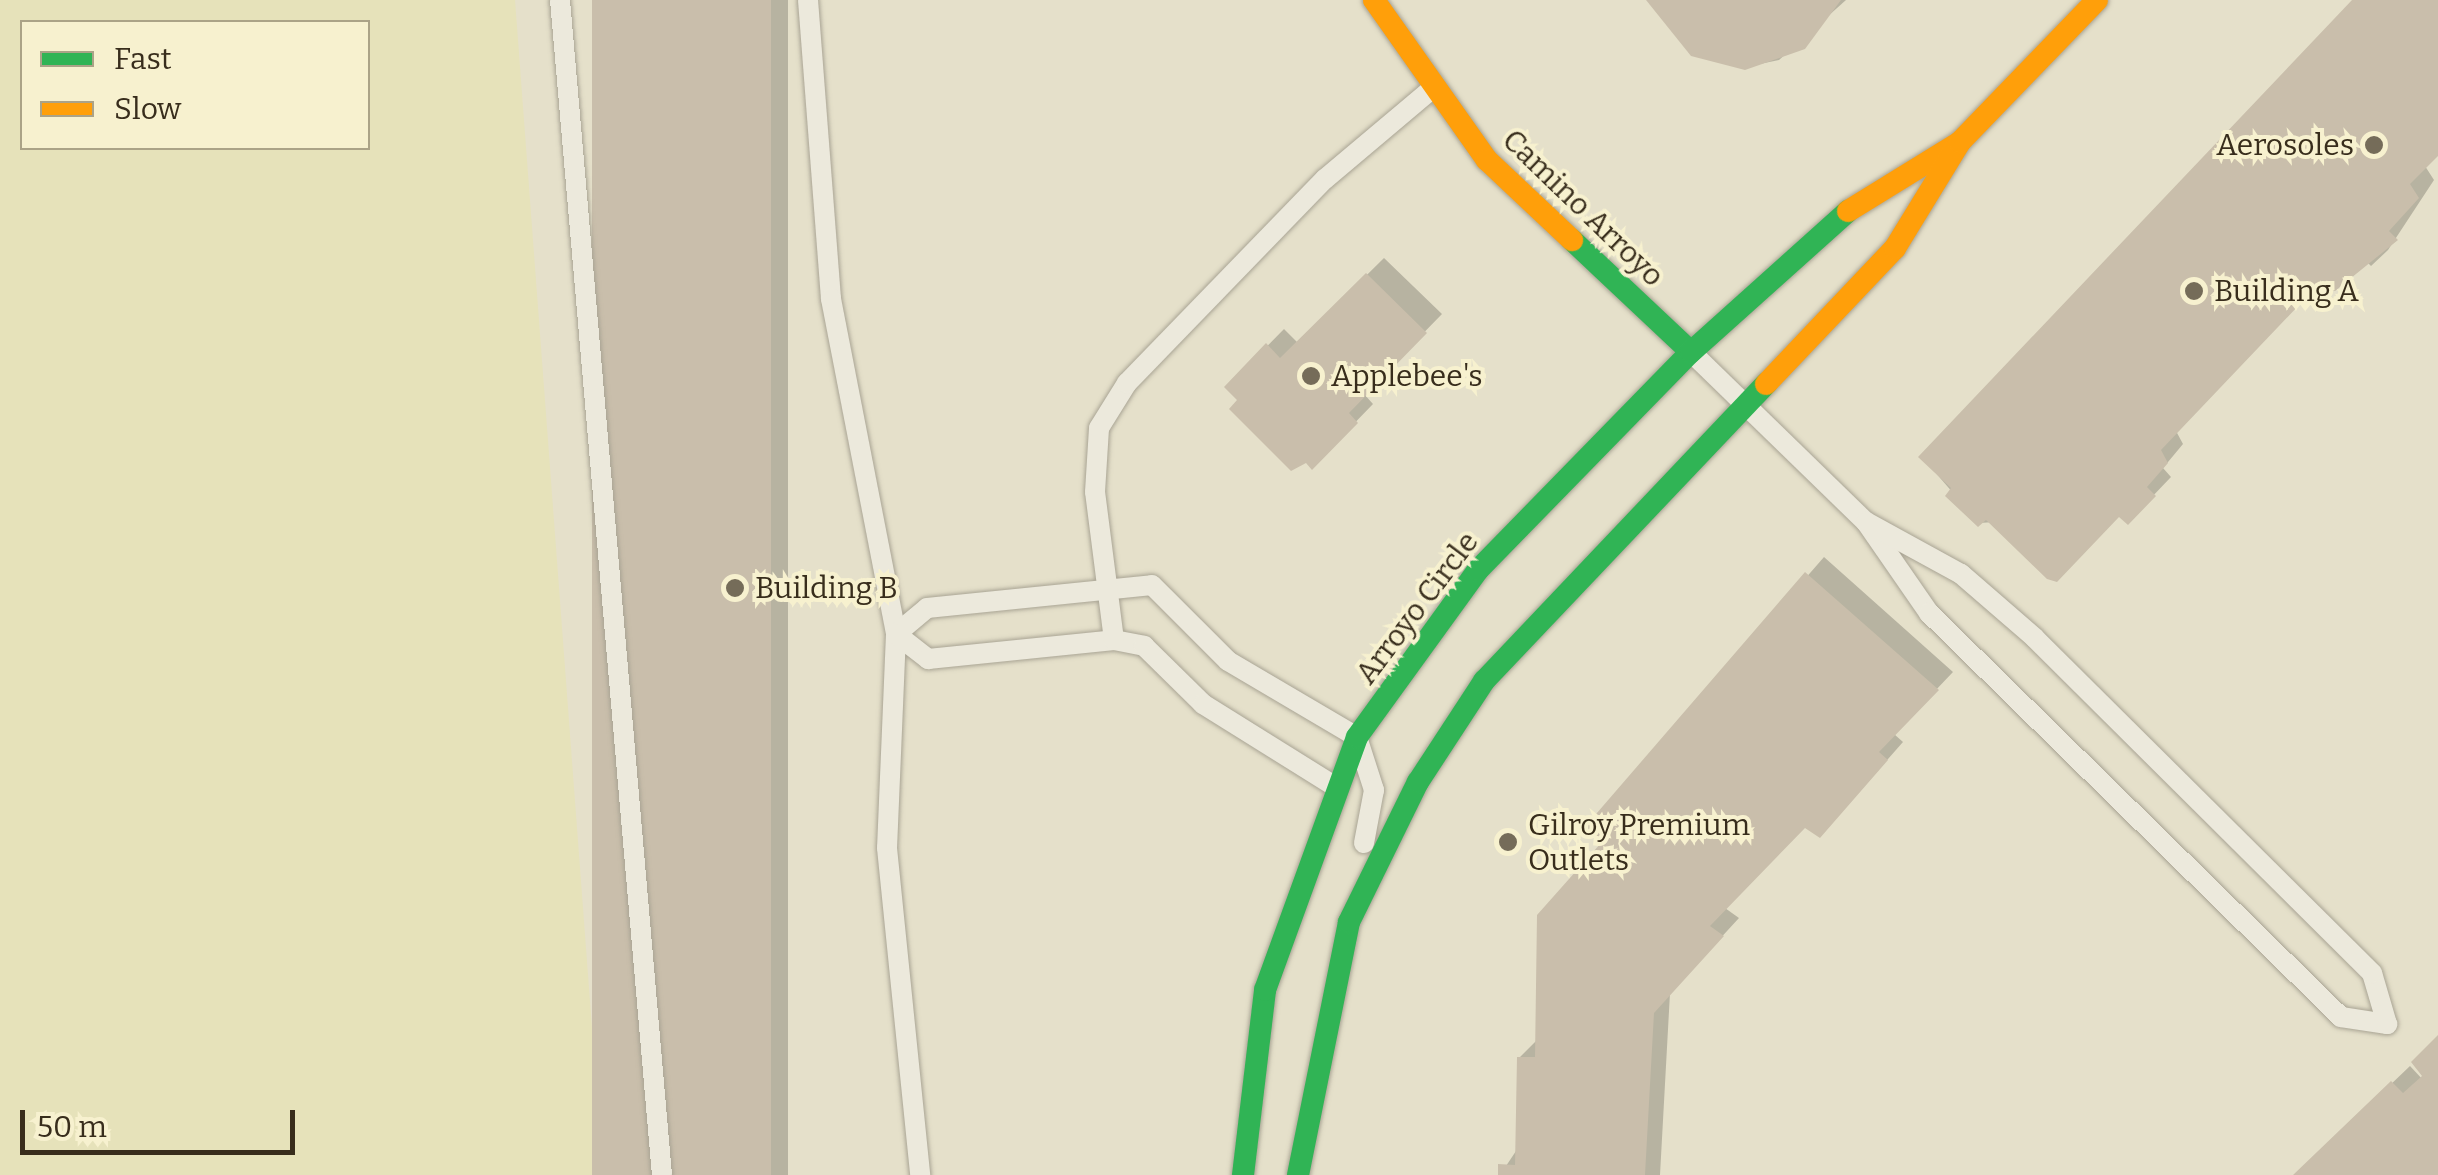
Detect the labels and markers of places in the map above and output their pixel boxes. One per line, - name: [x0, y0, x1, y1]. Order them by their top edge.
- place label: Aerosoles: [2216, 127, 2354, 163]
- marker: Aerosoles: [2363, 134, 2385, 156]
- place label: Building A: [2214, 273, 2359, 309]
- marker: Building A: [2183, 280, 2205, 302]
- place label: Applebee's: [1331, 358, 1482, 394]
- marker: Applebee's: [1300, 365, 1322, 387]
- place label: Building B: [755, 570, 898, 606]
- marker: Building B: [724, 577, 746, 599]
- place label: Gilroy Premium Outlets: [1528, 807, 1750, 878]
- marker: Gilroy Premium Outlets: [1497, 831, 1519, 853]

